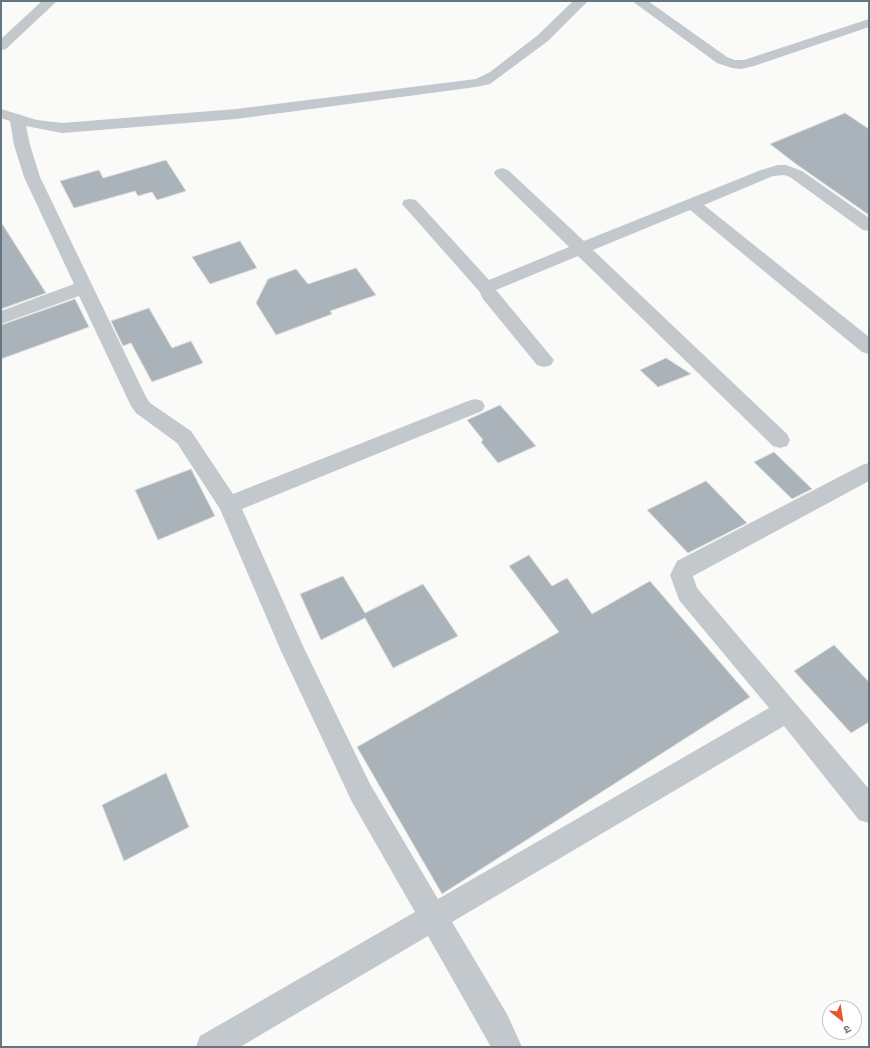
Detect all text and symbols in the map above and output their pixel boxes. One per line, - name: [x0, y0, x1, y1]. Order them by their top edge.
- north arrow: [822, 1000, 862, 1040]
- text: उ: [841, 1022, 854, 1037]

